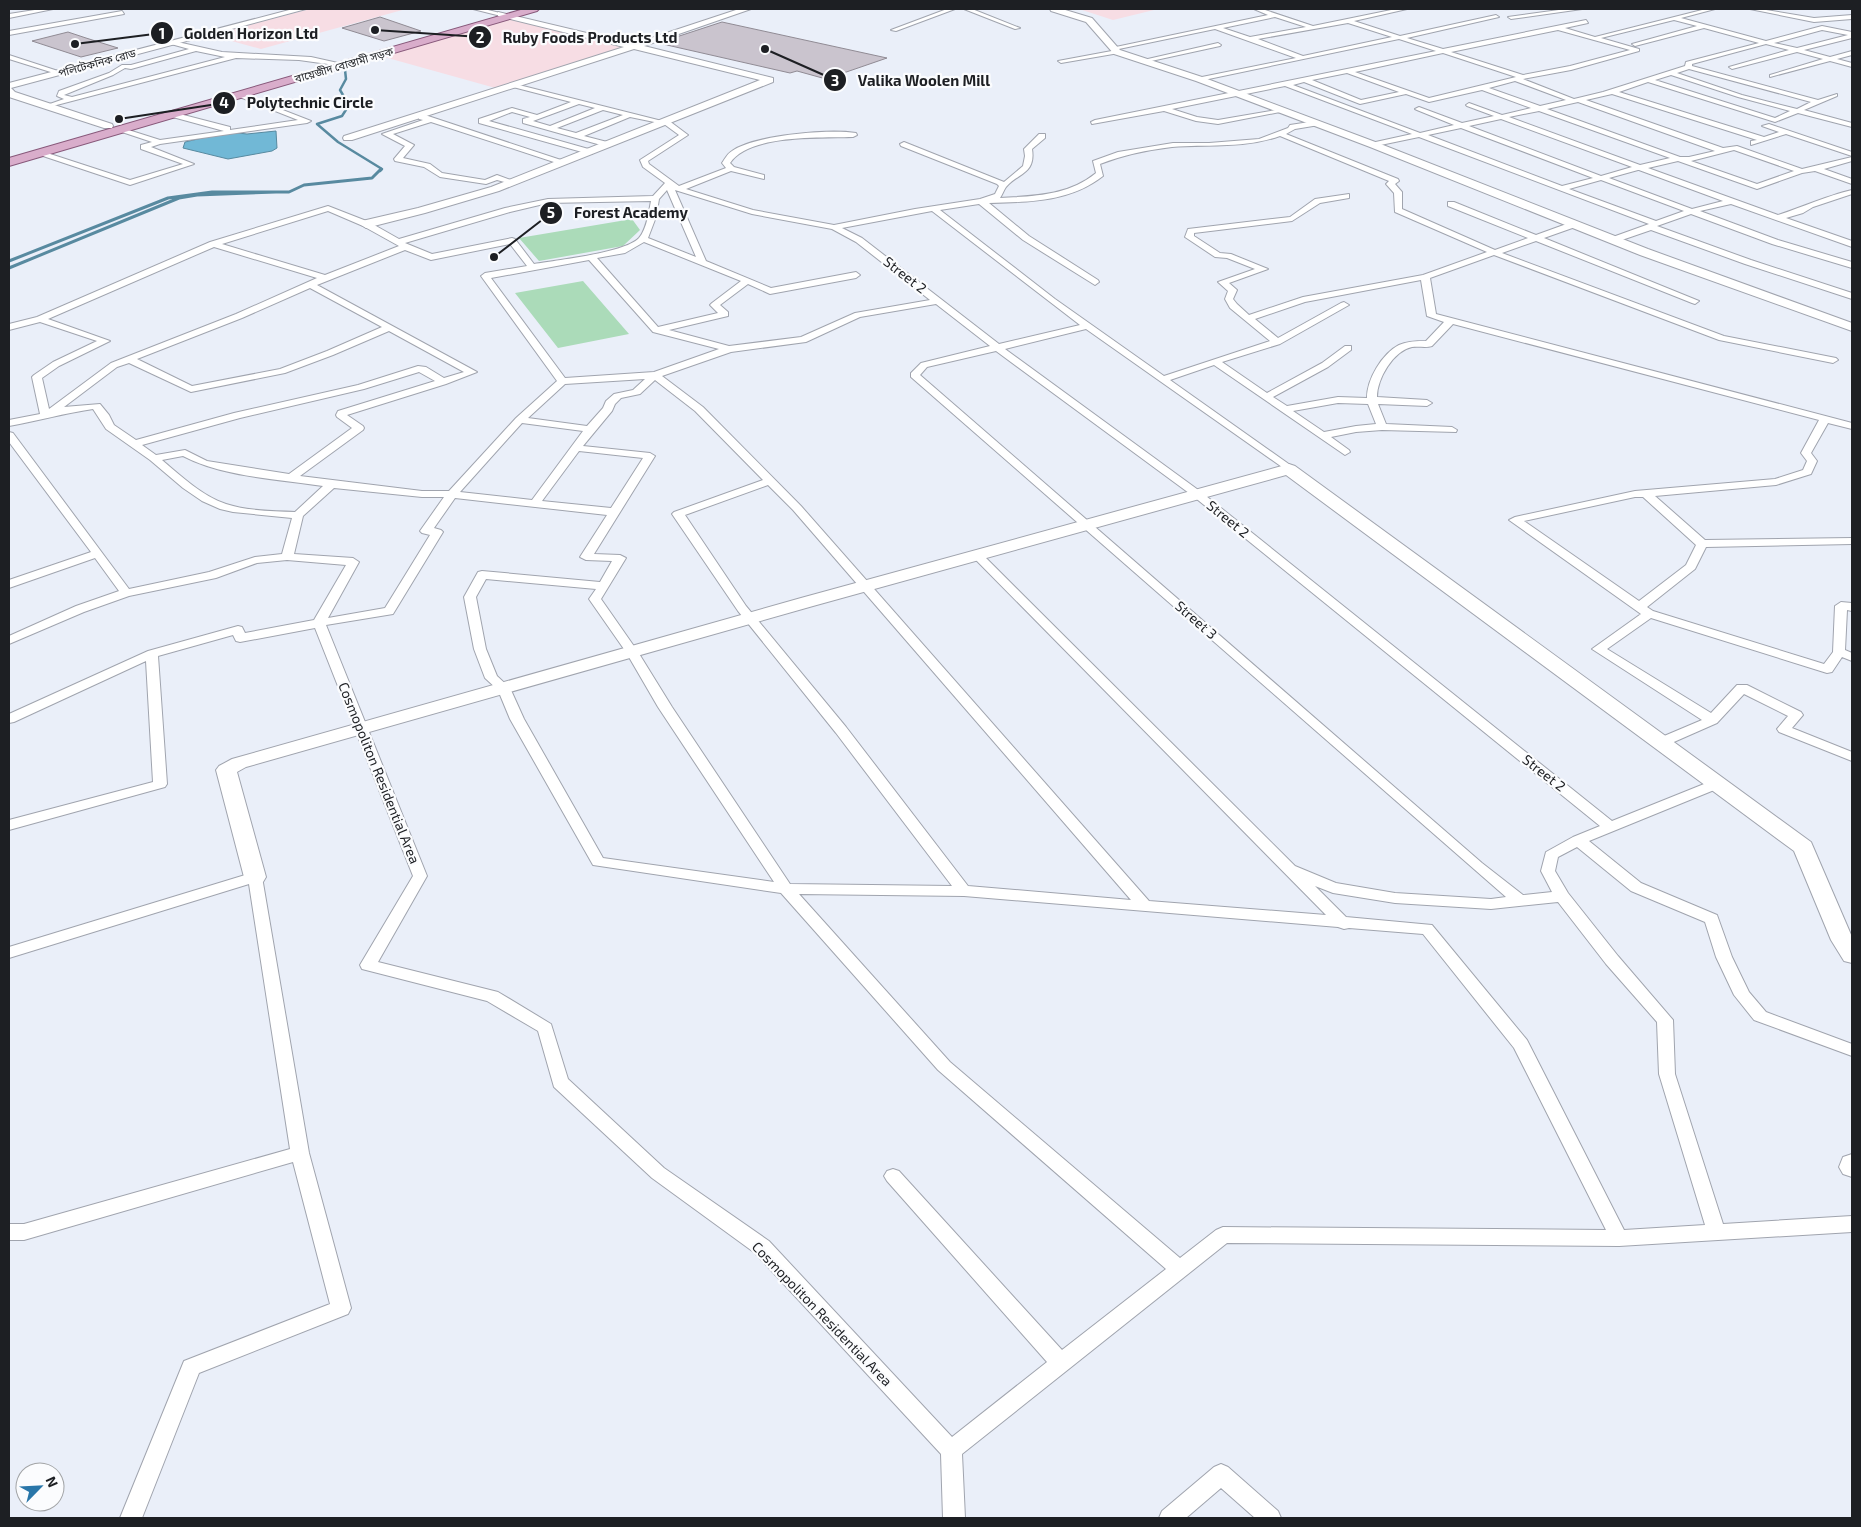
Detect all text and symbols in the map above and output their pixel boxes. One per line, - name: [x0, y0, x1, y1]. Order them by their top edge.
- callout: Golden Horizon Ltd: [149, 18, 329, 48]
- callout: Ruby Foods Products Ltd: [467, 22, 687, 52]
- text: 1: [159, 24, 165, 42]
- text: Golden Horizon Ltd: [184, 24, 318, 42]
- text: 2: [476, 28, 485, 46]
- text: Ruby Foods Products Ltd: [503, 28, 677, 47]
- street label: বায়েজীদ বোস্তামী সড়ক: [292, 44, 395, 85]
- street label: পলিটেকনিক রোড: [57, 46, 137, 79]
- callout: Valika Woolen Mill: [822, 65, 1000, 95]
- text: 3: [831, 71, 839, 89]
- text: Valika Woolen Mill: [858, 71, 990, 89]
- callout: Polytechnic Circle: [212, 88, 384, 118]
- text: 4: [219, 93, 229, 111]
- text: Polytechnic Circle: [247, 93, 373, 112]
- callout: Forest Academy: [539, 198, 698, 228]
- text: 5: [547, 203, 555, 221]
- text: Forest Academy: [574, 203, 688, 222]
- street label: Street 2: [880, 253, 930, 297]
- street label: Street 2: [1204, 496, 1253, 541]
- street label: Street 3: [1172, 597, 1221, 642]
- street label: Cosmopoliton Residential Area: [335, 680, 424, 866]
- street label: Street 2: [1519, 751, 1569, 795]
- street label: Cosmopoliton Residential Area: [749, 1238, 896, 1389]
- north arrow: [15, 1462, 65, 1512]
- text: N: [43, 1473, 62, 1490]

